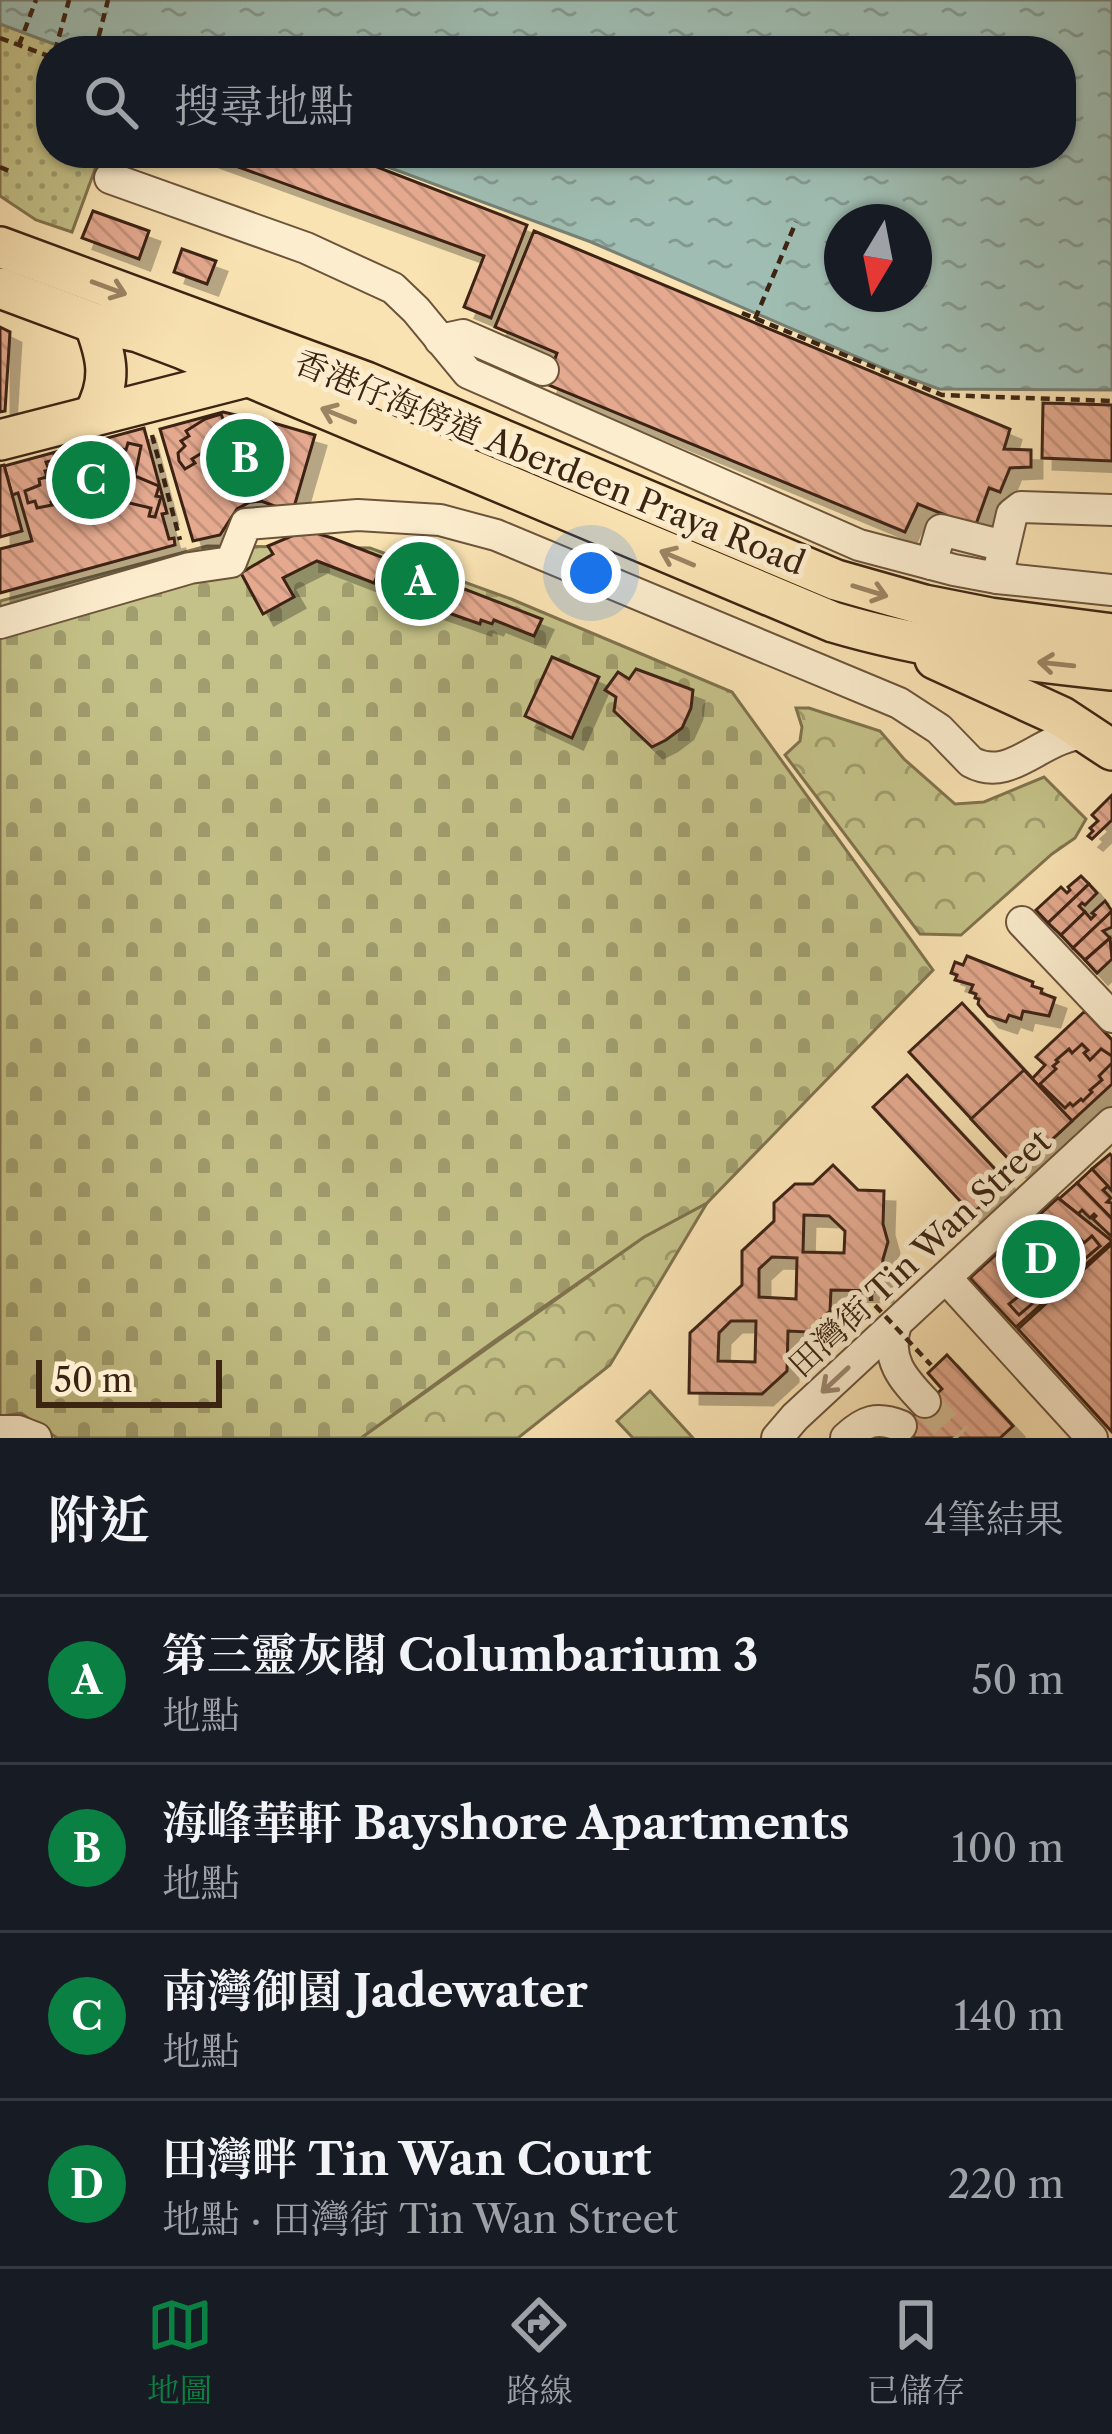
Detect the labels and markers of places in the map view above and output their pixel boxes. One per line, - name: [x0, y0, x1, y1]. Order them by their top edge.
- pin: B: [206, 413, 284, 503]
- pin: C: [52, 435, 130, 525]
- pin: A: [381, 536, 459, 626]
- pin: D: [1002, 1214, 1080, 1304]

